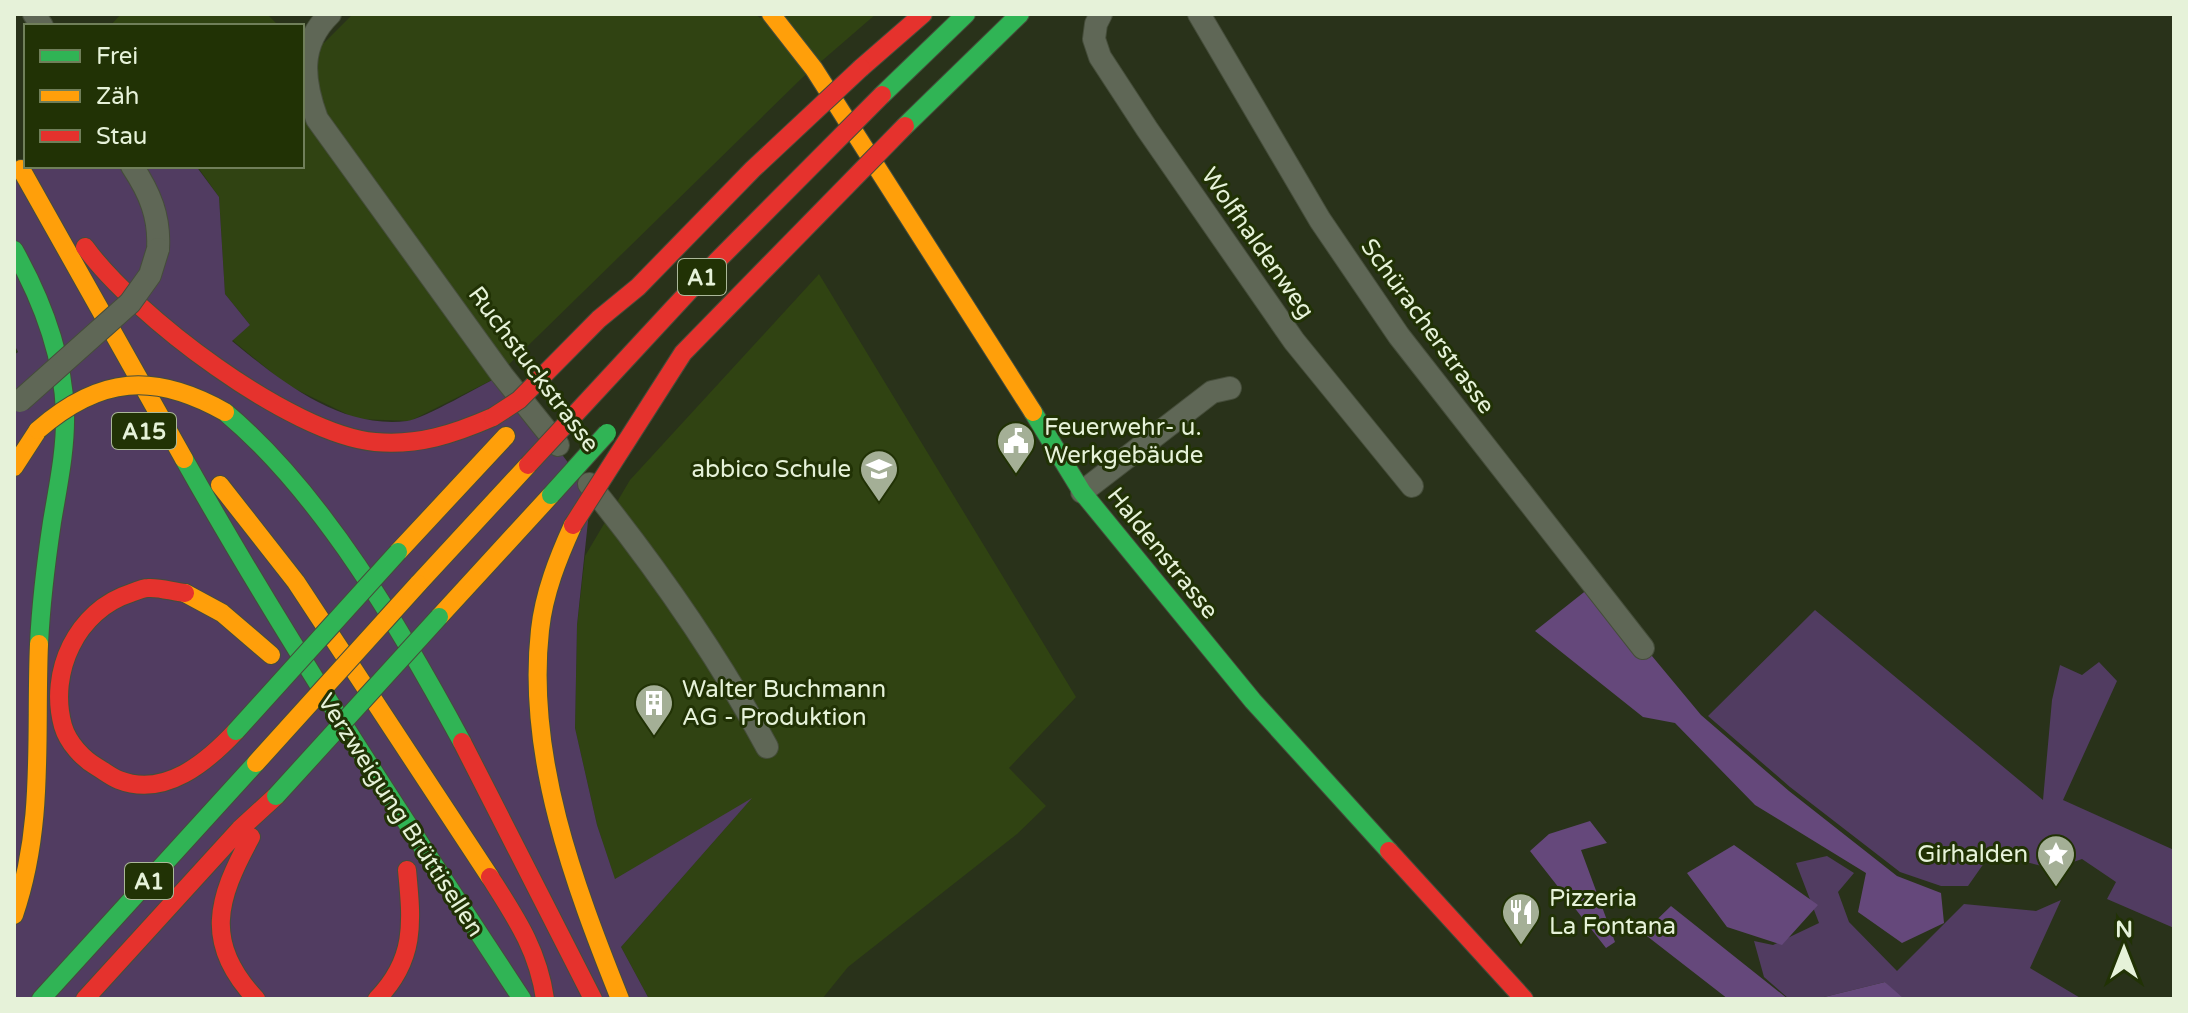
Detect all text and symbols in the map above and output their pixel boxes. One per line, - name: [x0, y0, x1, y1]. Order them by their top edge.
- legend: [24, 24, 304, 168]
- text: Frei: [96, 42, 138, 71]
- text: Zäh: [96, 82, 139, 111]
- text: Stau: [96, 122, 147, 151]
- street label: Wolfhaldenweg: [1195, 162, 1320, 324]
- street label: Schüracherstrasse: [1354, 233, 1501, 420]
- road number: A1: [678, 259, 726, 295]
- street label: Ruchstuckstrasse: [462, 281, 605, 458]
- road number: A15: [112, 413, 176, 449]
- place label: Feuerwehr- u. Werkgebäude: [1044, 413, 1203, 470]
- public building icon: Feuerwehr- u. Werkgebäude: [995, 420, 1037, 475]
- school or university icon: abbico Schule: [858, 448, 900, 503]
- place label: abbico Schule: [691, 455, 851, 484]
- street label: Haldenstrasse: [1101, 482, 1224, 625]
- place label: Walter Buchmann AG - Produktion: [682, 675, 886, 732]
- building icon: Walter Buchmann AG - Produktion: [633, 682, 675, 737]
- street label: Verzweigung Brüttisellen: [311, 688, 490, 942]
- place icon: Girhalden: [2035, 833, 2077, 888]
- place label: Girhalden: [1917, 840, 2028, 869]
- road number: A1: [125, 863, 173, 899]
- place label: Pizzeria La Fontana: [1549, 884, 1676, 941]
- restaurant icon: Pizzeria La Fontana: [1500, 891, 1542, 946]
- north arrow: [2084, 909, 2164, 989]
- text: N: [2115, 917, 2133, 943]

